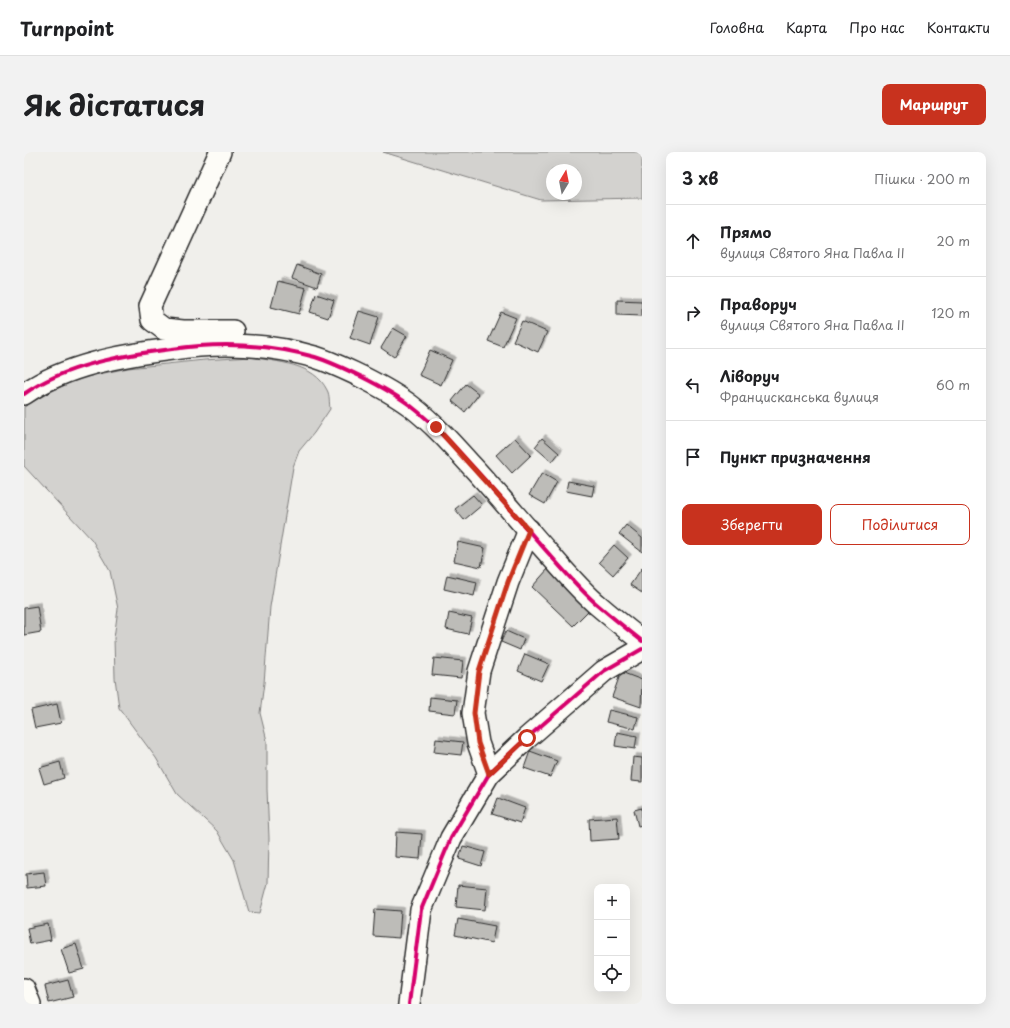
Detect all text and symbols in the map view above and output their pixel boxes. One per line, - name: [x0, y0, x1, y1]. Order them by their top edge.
- text: Turnpoint: [20, 14, 114, 42]
- text: Головна: [710, 17, 764, 38]
- text: Карта: [786, 17, 827, 38]
- text: Про нас: [849, 17, 905, 38]
- text: Контакти: [927, 17, 990, 38]
- text: Як дістатися: [24, 83, 205, 126]
- button: Маршрут: [882, 84, 986, 125]
- north arrow: [546, 164, 582, 200]
- text: 3 хв: [682, 165, 718, 191]
- text: Пішки · 200 m: [874, 169, 970, 188]
- text: Прямо: [720, 220, 771, 243]
- icon: ahead: [682, 230, 704, 252]
- text: 20 m: [936, 231, 970, 250]
- text: вулиця Святого Яна Павла II: [720, 243, 905, 262]
- text: Праворуч: [720, 292, 797, 315]
- icon: right: [682, 302, 704, 324]
- text: 120 m: [931, 303, 970, 322]
- text: вулиця Святого Яна Павла II: [720, 315, 905, 334]
- text: Ліворуч: [720, 364, 780, 387]
- icon: left: [682, 374, 704, 396]
- text: 60 m: [936, 375, 970, 394]
- text: Францисканська вулиця: [720, 387, 879, 406]
- route end: [427, 418, 445, 436]
- text: Пункт призначення: [720, 445, 871, 468]
- icon: arrive: [682, 446, 704, 468]
- button: Зберегти: [682, 504, 822, 545]
- button: Поділитися: [830, 504, 970, 545]
- route start: [518, 729, 536, 747]
- map controls: [594, 884, 630, 992]
- button: +: [594, 884, 630, 920]
- button: −: [594, 920, 630, 956]
- button: locate: [594, 956, 630, 992]

